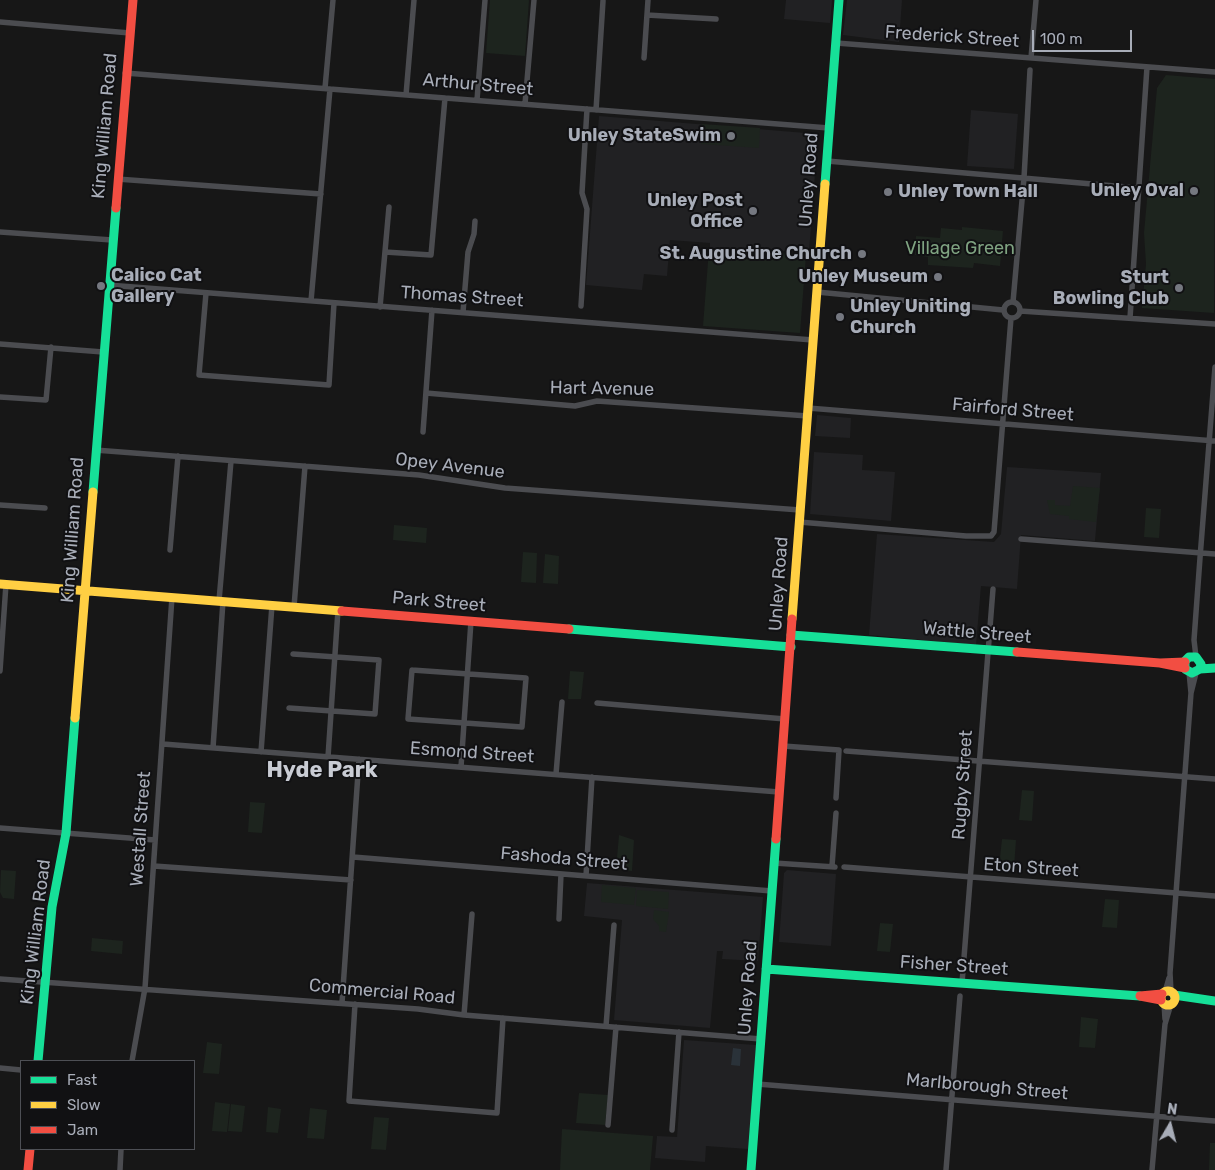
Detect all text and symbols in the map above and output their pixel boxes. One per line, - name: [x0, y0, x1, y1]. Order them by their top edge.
- scale bar: [1035, 20, 1135, 52]
- street label: Frederick Street: [884, 22, 1020, 52]
- text: 100 m: [1040, 30, 1082, 48]
- street label: King William Road: [88, 52, 122, 200]
- street label: Arthur Street: [422, 69, 534, 101]
- place label: Unley StateSwim: [568, 125, 721, 147]
- marker: Unley StateSwim: [725, 130, 737, 142]
- street label: Unley Road: [795, 132, 823, 228]
- place label: Unley Oval: [1090, 180, 1184, 202]
- place label: Unley Town Hall: [898, 181, 1038, 203]
- marker: Unley Oval: [1188, 185, 1200, 197]
- marker: Unley Town Hall: [882, 186, 894, 198]
- place label: Unley Post Office: [647, 190, 743, 232]
- marker: Unley Post Office: [747, 205, 759, 217]
- park label: Village Green: [905, 238, 1015, 260]
- place label: St. Augustine Church: [660, 243, 852, 265]
- marker: St. Augustine Church: [856, 248, 868, 260]
- place label: Calico Cat Gallery: [111, 265, 202, 308]
- place label: Unley Museum: [798, 266, 928, 288]
- place label: Sturt Bowling Club: [1053, 267, 1169, 310]
- marker: Unley Museum: [932, 271, 944, 283]
- marker: Calico Cat Gallery: [95, 280, 107, 292]
- street label: Thomas Street: [400, 282, 524, 312]
- marker: Sturt Bowling Club: [1173, 282, 1185, 294]
- place label: Unley Uniting Church: [850, 296, 971, 338]
- marker: Unley Uniting Church: [834, 311, 846, 323]
- street label: Hart Avenue: [550, 377, 654, 401]
- street label: Fairford Street: [951, 394, 1075, 426]
- street label: Opey Avenue: [394, 449, 506, 483]
- street label: King William Road: [57, 456, 89, 604]
- street label: Unley Road: [765, 536, 793, 632]
- street label: Park Street: [391, 587, 487, 617]
- street label: Wattle Street: [922, 617, 1032, 649]
- street label: Rugby Street: [948, 729, 978, 841]
- street label: Esmond Street: [409, 738, 535, 768]
- district label: Hyde Park: [266, 758, 378, 784]
- street label: Westall Street: [126, 771, 156, 887]
- street label: Fashoda Street: [500, 843, 628, 875]
- street label: Eton Street: [983, 854, 1079, 882]
- street label: King William Road: [16, 858, 56, 1006]
- street label: Unley Road: [734, 940, 762, 1036]
- street label: Fisher Street: [899, 951, 1009, 981]
- street label: Commercial Road: [308, 975, 456, 1009]
- legend: [20, 1060, 195, 1150]
- street label: Marlborough Street: [905, 1069, 1069, 1105]
- text: Fast: [67, 1071, 97, 1089]
- text: Slow: [67, 1096, 100, 1114]
- north arrow: [1145, 1100, 1195, 1150]
- text: N: [1166, 1101, 1178, 1119]
- text: Jam: [67, 1121, 98, 1139]

